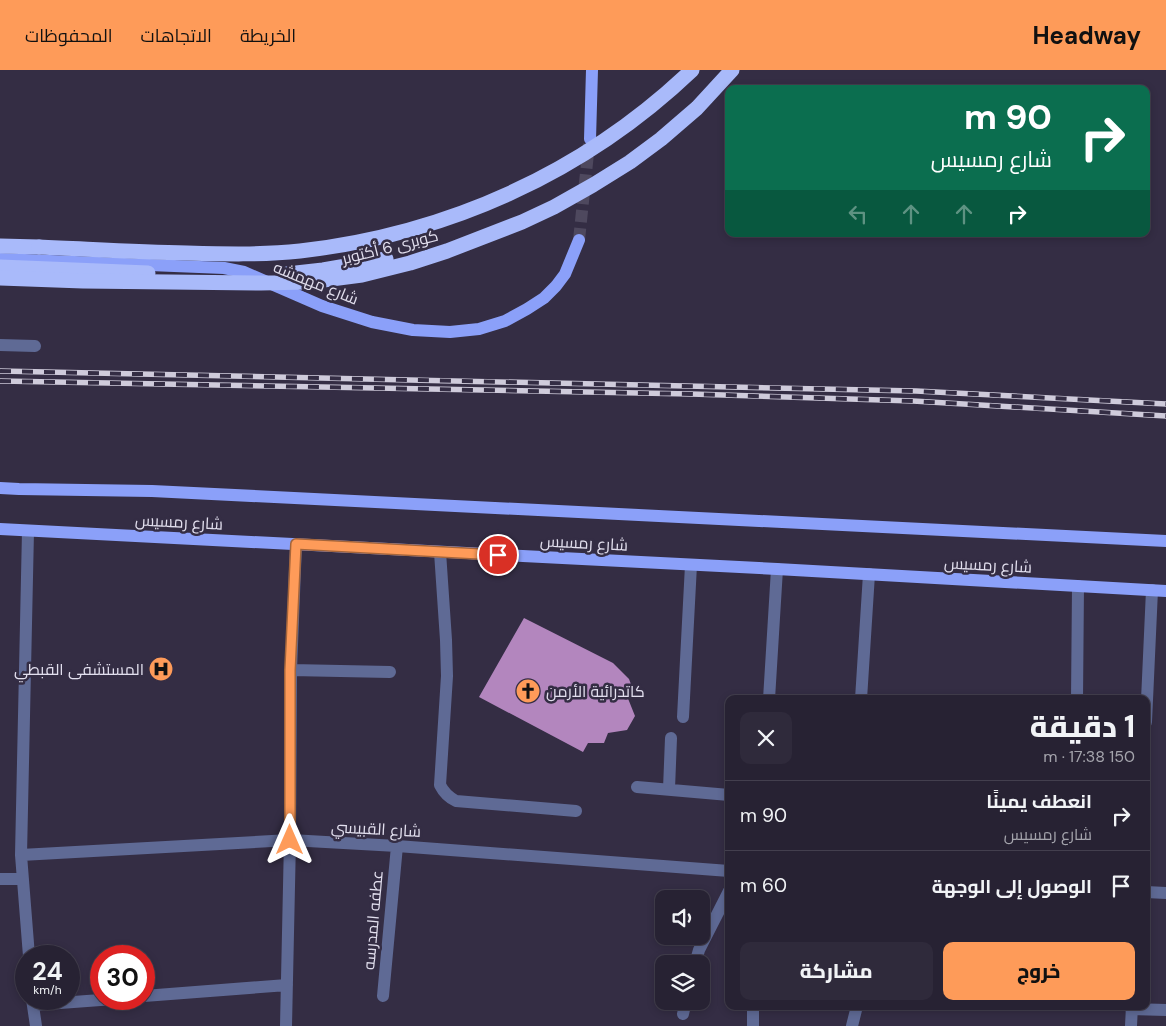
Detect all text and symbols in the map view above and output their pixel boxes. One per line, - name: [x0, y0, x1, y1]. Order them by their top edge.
- text: Headway: [1032, 20, 1141, 51]
- text: المحفوظات: [25, 24, 113, 48]
- text: الاتجاهات: [141, 24, 212, 48]
- text: الخريطة: [240, 24, 296, 48]
- text: 90 m: [964, 94, 1052, 140]
- icon: right: [1070, 105, 1135, 170]
- text: شارع رمسيس: [931, 145, 1052, 174]
- icon: left: [844, 200, 872, 228]
- icon: ahead: [897, 200, 925, 228]
- icon: ahead: [950, 200, 978, 228]
- icon: right: [1003, 200, 1031, 228]
- street label: كوبرى 6 أكتوبر: [339, 225, 440, 269]
- street label: شارع مهمشه: [270, 256, 362, 310]
- street label: شارع رمسيس: [134, 509, 224, 536]
- street label: شارع رمسيس: [539, 530, 629, 557]
- pin: [477, 534, 519, 576]
- icon: arrive: [484, 541, 512, 569]
- street label: شارع رمسيس: [943, 552, 1033, 579]
- hospital icon: المستشفى القبطي: [148, 656, 174, 682]
- place label: المستشفى القبطي: [14, 659, 144, 683]
- church icon: كاتدرائية الأرمن: [515, 678, 541, 704]
- place label: كاتدرائية الأرمن: [546, 681, 645, 702]
- text: 1 دقيقة: [1030, 707, 1135, 746]
- button: close: [740, 712, 792, 764]
- text: 150 m · 17:38: [1043, 746, 1135, 767]
- text: انعطف يمينًا: [986, 789, 1092, 814]
- icon: right: [1107, 802, 1135, 830]
- text: 90 m: [740, 803, 787, 828]
- position arrow: [263, 813, 315, 865]
- street label: شارع القبيسي: [330, 816, 421, 844]
- text: شارع رمسيس: [1004, 824, 1092, 845]
- street label: عطفه المدرسه: [358, 869, 388, 971]
- icon: arrive: [1107, 872, 1135, 900]
- text: 60 m: [740, 873, 787, 898]
- text: الوصول إلى الوجهة: [932, 874, 1092, 899]
- map controls: [655, 890, 710, 1010]
- button: sound: [655, 890, 710, 945]
- button: مشاركة: [740, 942, 933, 1000]
- button: خروج: [943, 942, 1135, 1000]
- speed limit sign: 30: [90, 945, 155, 1010]
- text: 24: [32, 955, 63, 988]
- button: layers: [655, 955, 710, 1010]
- text: km/h: [33, 982, 62, 998]

